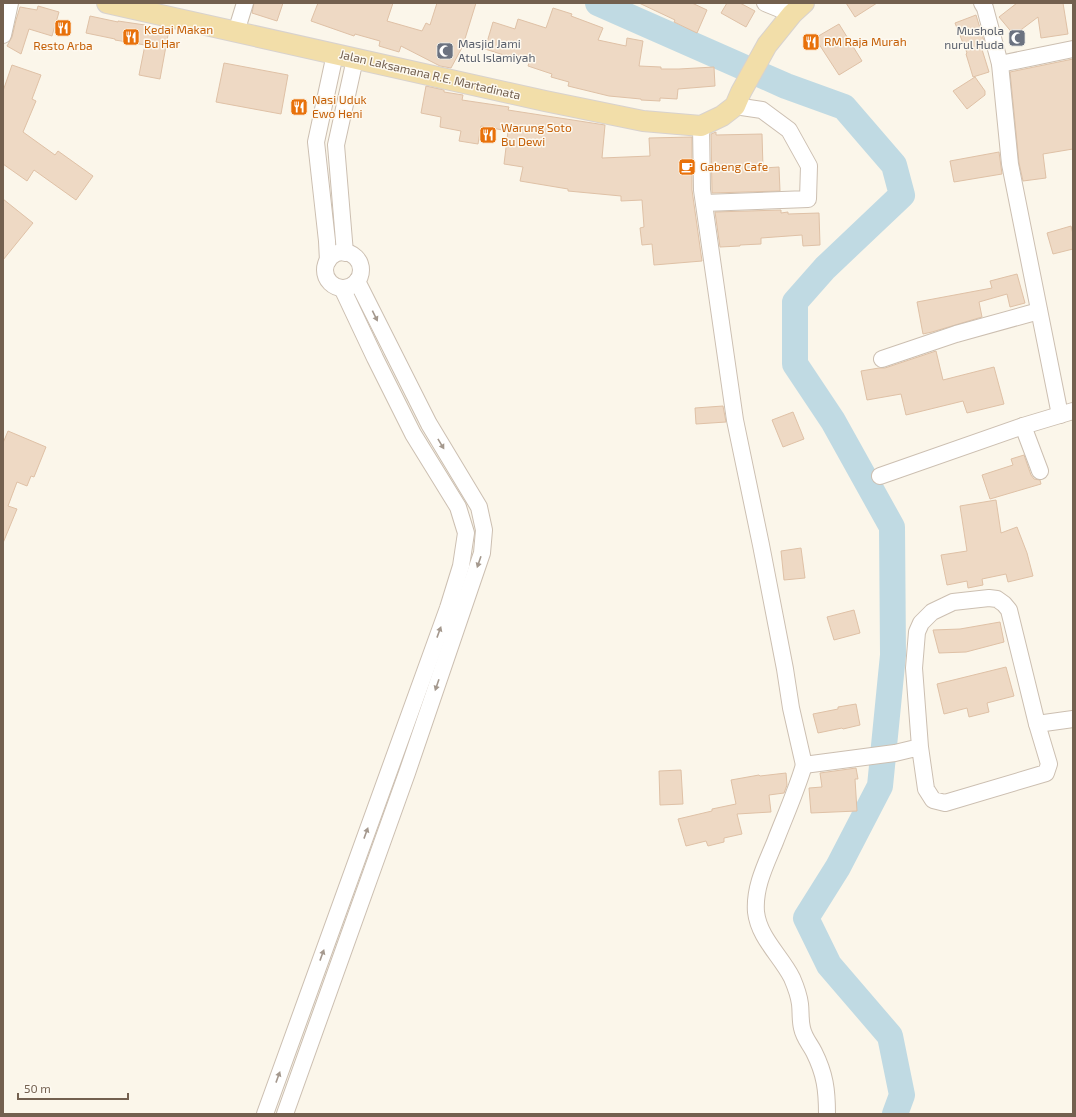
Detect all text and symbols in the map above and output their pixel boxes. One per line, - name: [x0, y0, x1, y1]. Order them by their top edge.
- restaurant icon: Resto Arba: [53, 18, 73, 38]
- place label: Kedai Makan Bu Har: [144, 22, 213, 50]
- place label: Mushola nurul Huda: [944, 23, 1004, 51]
- restaurant icon: Kedai Makan Bu Har: [121, 27, 141, 47]
- mosque icon: Mushola nurul Huda: [1007, 28, 1027, 48]
- restaurant icon: RM Raja Murah: [801, 32, 821, 52]
- place label: RM Raja Murah: [824, 34, 907, 49]
- place label: Masjid Jami Atul Islamiyah: [458, 36, 535, 64]
- place label: Resto Arba: [33, 38, 93, 52]
- mosque icon: Masjid Jami Atul Islamiyah: [435, 41, 455, 61]
- street label: Jalan Laksamana R.E. Martadinata: [338, 46, 522, 102]
- place label: Nasi Uduk Ewo Heni: [312, 92, 367, 120]
- restaurant icon: Nasi Uduk Ewo Heni: [289, 97, 309, 117]
- place label: Warung Soto Bu Dewi: [501, 120, 572, 148]
- restaurant icon: Warung Soto Bu Dewi: [478, 125, 498, 145]
- cafe icon: Gabeng Cafe: [677, 157, 697, 177]
- place label: Gabeng Cafe: [700, 159, 768, 173]
- one-way arrow: [372, 310, 378, 322]
- one-way arrow: [437, 438, 444, 450]
- one-way arrow: [476, 556, 482, 568]
- one-way arrow: [437, 625, 443, 637]
- one-way arrow: [433, 679, 439, 691]
- one-way arrow: [364, 826, 370, 838]
- one-way arrow: [320, 948, 326, 960]
- one-way arrow: [275, 1071, 281, 1083]
- scale bar: [18, 1075, 128, 1101]
- text: 50 m: [24, 1081, 51, 1095]

